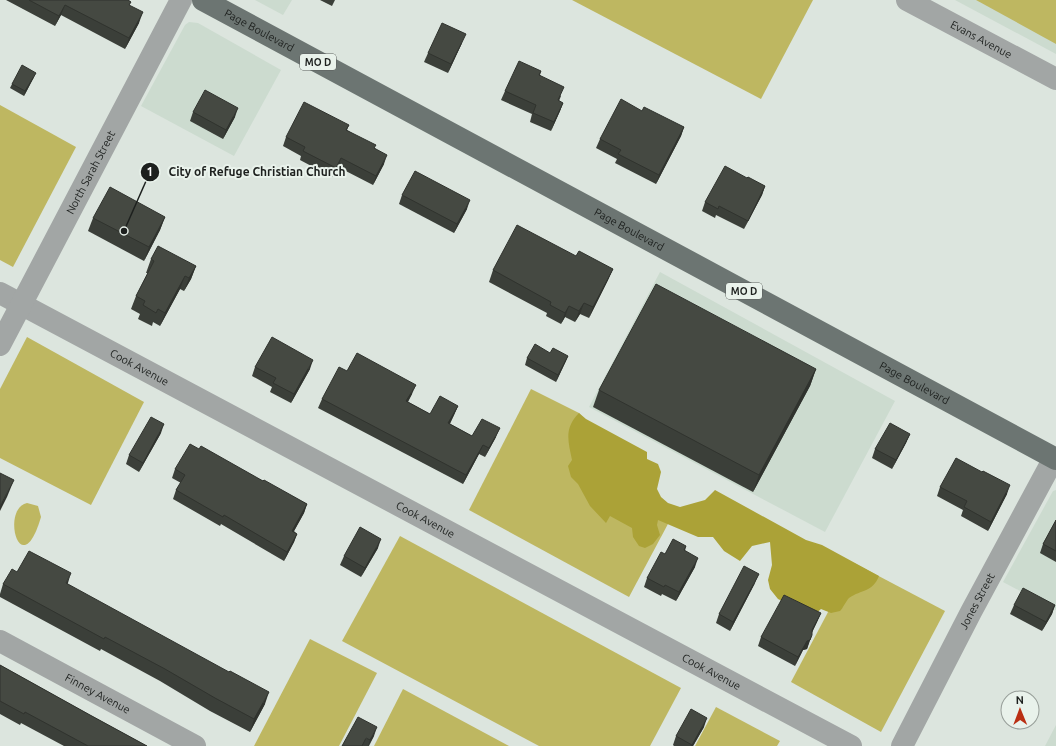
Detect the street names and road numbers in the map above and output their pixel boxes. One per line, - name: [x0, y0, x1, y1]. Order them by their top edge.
- street label: Page Boulevard: [222, 7, 296, 54]
- street label: Evans Avenue: [948, 18, 1014, 61]
- road number: MO D: [300, 54, 336, 70]
- street label: North Sarah Street: [64, 128, 118, 216]
- street label: Page Boulevard: [592, 206, 666, 253]
- road number: MO D: [726, 283, 762, 299]
- street label: Cook Avenue: [108, 347, 171, 388]
- street label: Page Boulevard: [878, 359, 951, 406]
- street label: Cook Avenue: [394, 499, 457, 540]
- street label: Jones Street: [957, 570, 997, 632]
- street label: Cook Avenue: [680, 651, 743, 692]
- street label: Finney Avenue: [63, 671, 132, 716]

